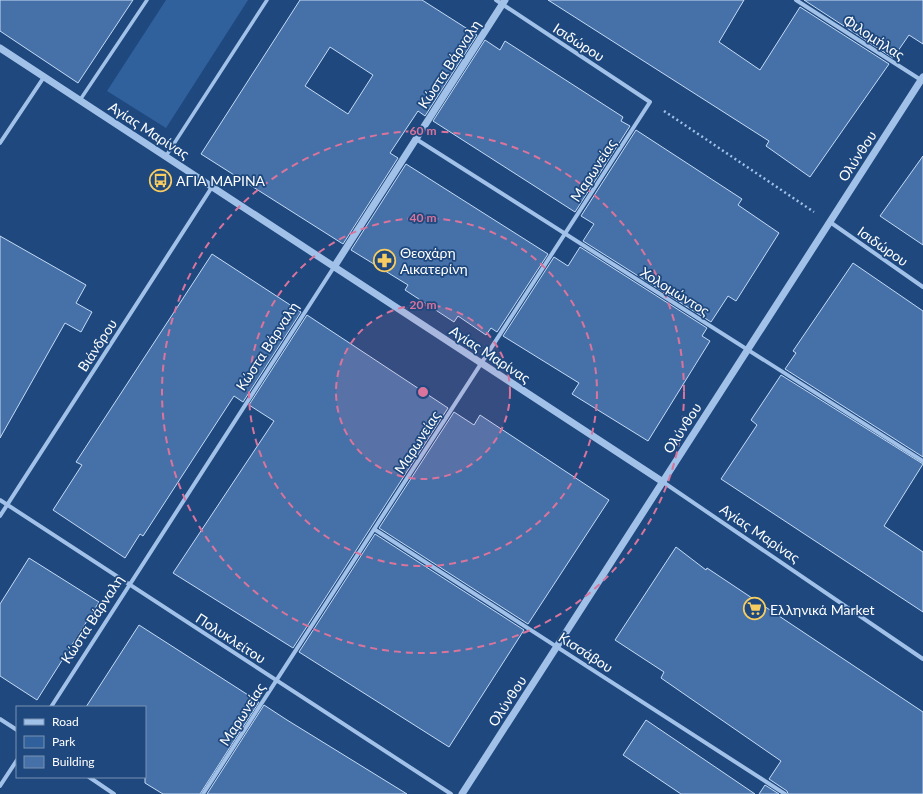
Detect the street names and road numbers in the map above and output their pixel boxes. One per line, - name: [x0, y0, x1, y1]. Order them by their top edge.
- street label: Φιλομήλας: [840, 11, 908, 63]
- street label: Κώστα Βάρναλη: [414, 17, 484, 111]
- street label: Ισιδώρου: [550, 19, 608, 65]
- street label: Αγίας Μαρίνας: [106, 98, 193, 163]
- street label: Ολύνθου: [834, 127, 880, 185]
- street label: Μαρωνείας: [566, 135, 620, 205]
- street label: Ισιδώρου: [854, 222, 912, 270]
- street label: Χολομώντος: [637, 263, 713, 319]
- street label: Κώστα Βάρναλη: [232, 299, 302, 393]
- street label: Βιάνδρου: [74, 316, 120, 374]
- street label: Αγίας Μαρίνας: [447, 322, 534, 387]
- street label: Ολύνθου: [659, 399, 705, 457]
- street label: Μαρωνείας: [390, 407, 444, 477]
- street label: Αγίας Μαρίνας: [717, 500, 804, 566]
- street label: Κώστα Βάρναλη: [57, 572, 127, 666]
- street label: Πολυκλείτου: [193, 609, 269, 667]
- street label: Κισσάβου: [556, 628, 616, 676]
- street label: Ολύνθου: [484, 672, 530, 730]
- street label: Μαρωνείας: [215, 679, 269, 749]

